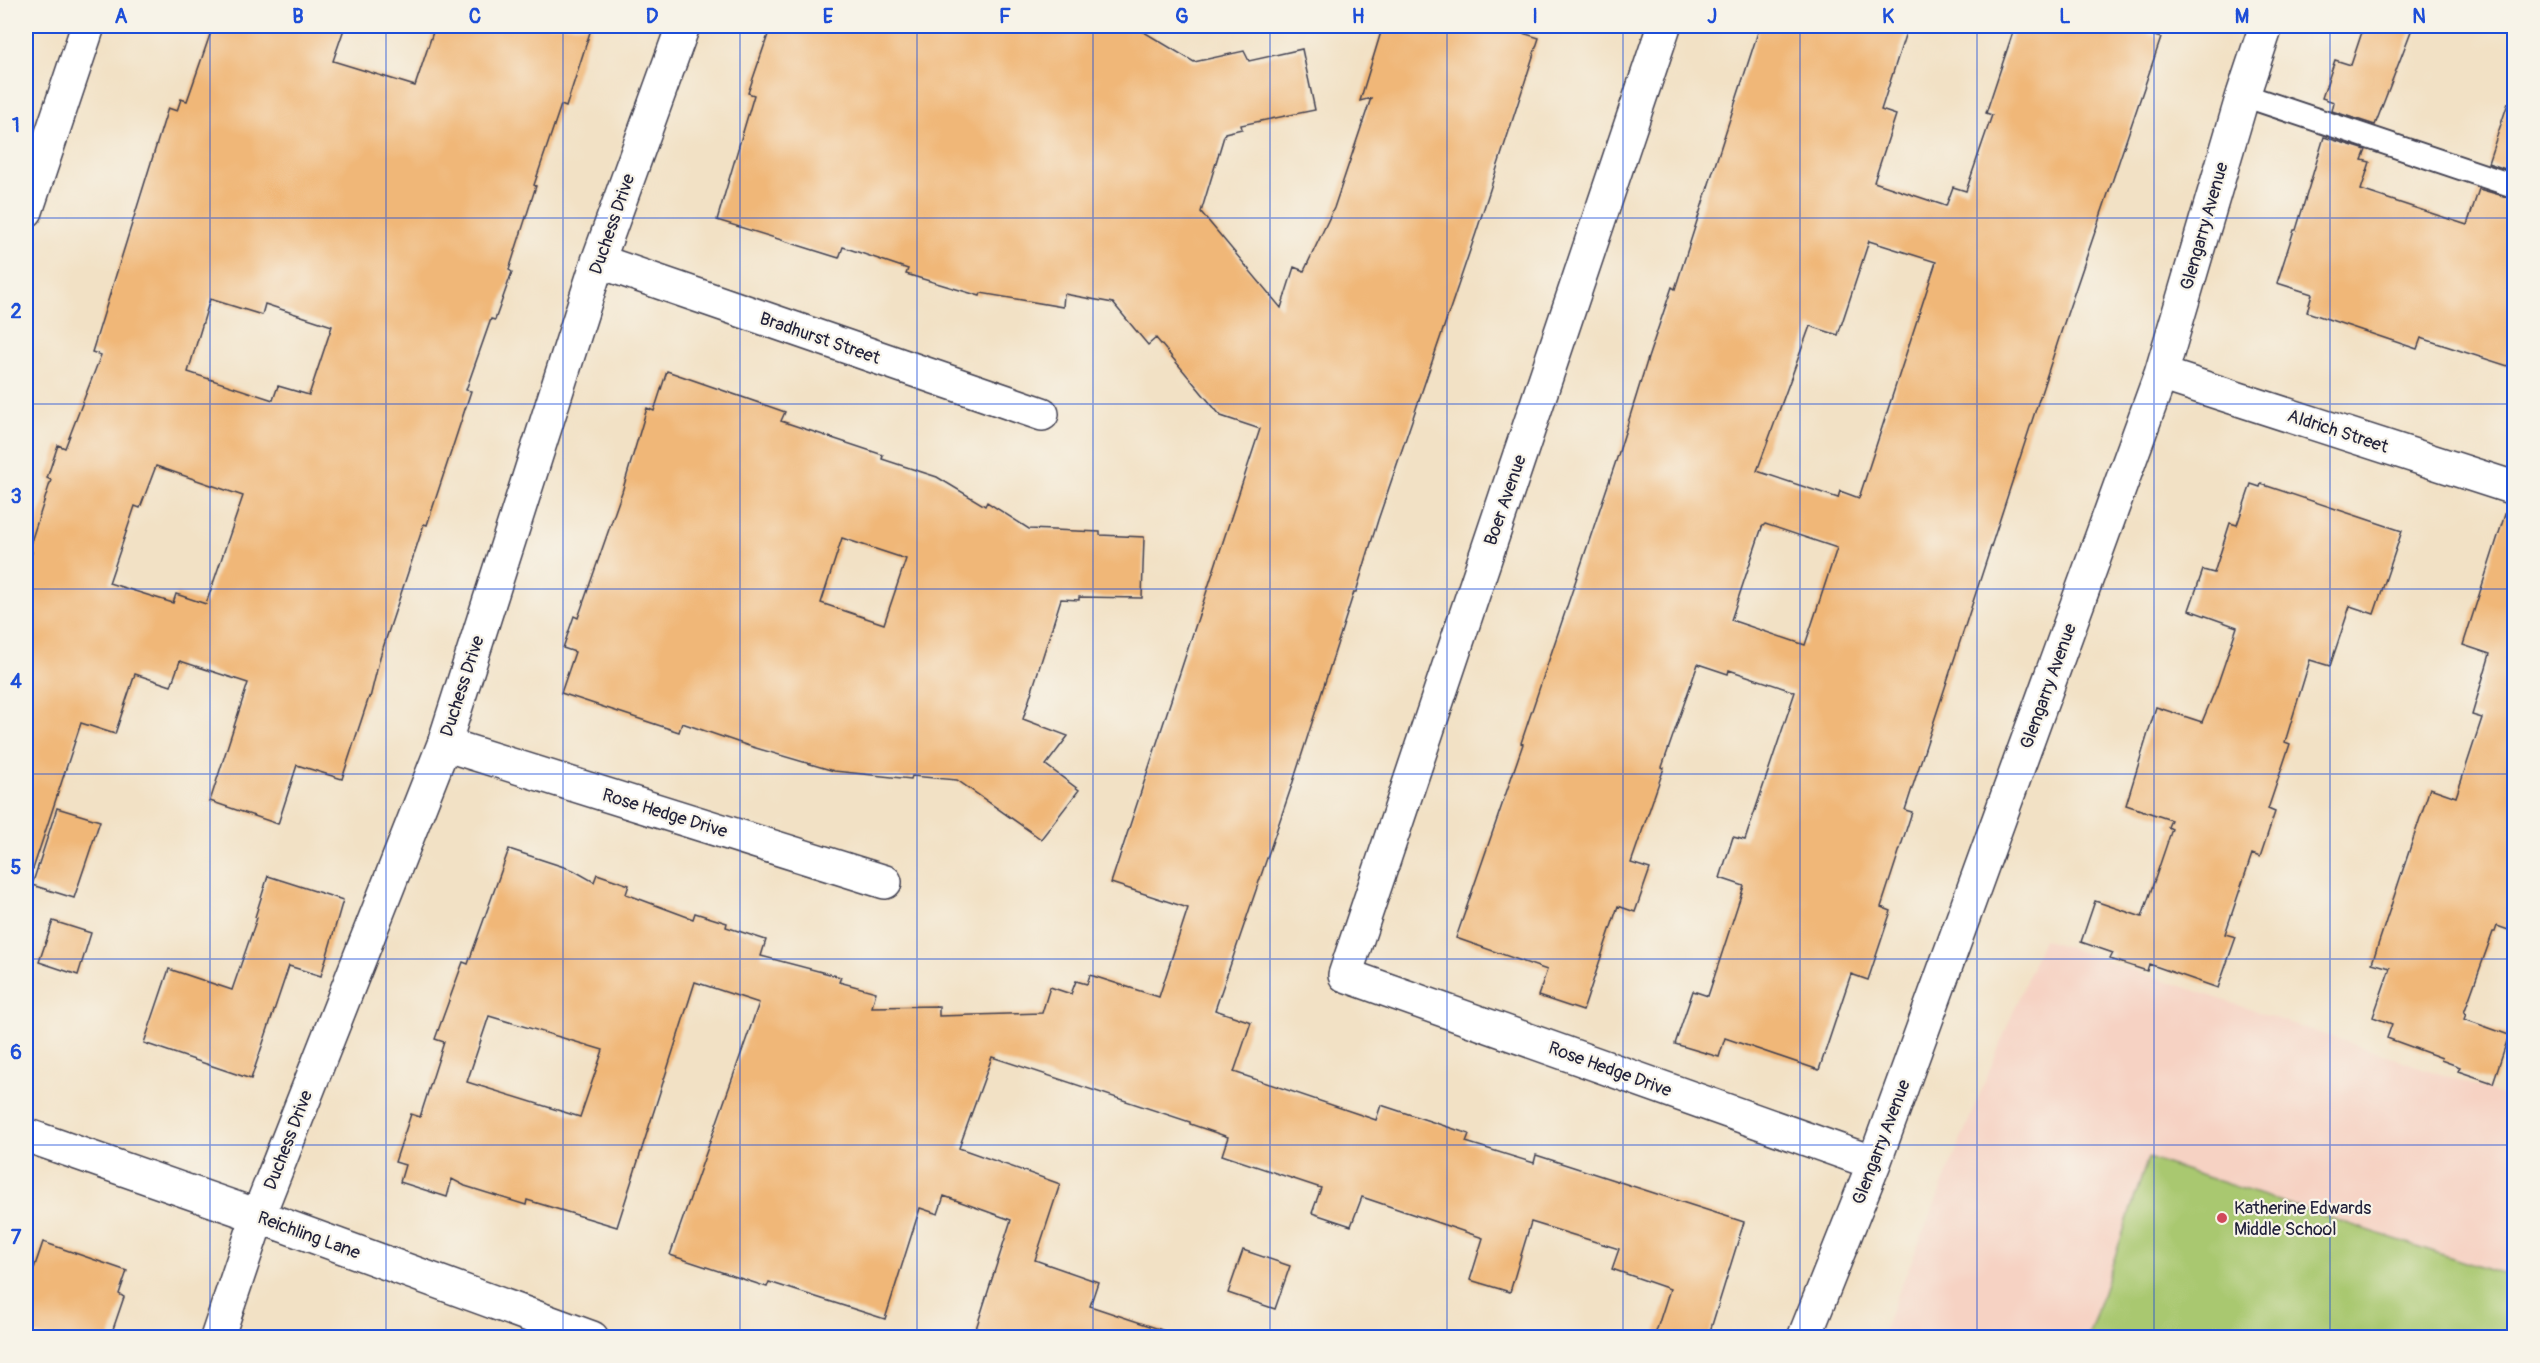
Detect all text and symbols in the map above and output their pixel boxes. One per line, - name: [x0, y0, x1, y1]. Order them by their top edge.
- text: A: [115, 4, 128, 29]
- text: B: [292, 4, 304, 29]
- text: C: [469, 4, 481, 29]
- text: D: [646, 4, 659, 29]
- text: E: [823, 4, 834, 29]
- text: F: [999, 4, 1011, 29]
- text: G: [1175, 4, 1189, 29]
- text: H: [1352, 4, 1365, 29]
- text: I: [1532, 4, 1538, 29]
- text: J: [1707, 4, 1717, 29]
- text: K: [1882, 4, 1894, 29]
- text: L: [2059, 4, 2071, 29]
- text: M: [2235, 4, 2249, 29]
- text: N: [2412, 4, 2426, 29]
- text: 1: [12, 113, 20, 138]
- street label: Glengarry Avenue: [2175, 159, 2234, 293]
- street label: Duchess Drive: [585, 171, 640, 277]
- text: 2: [10, 299, 22, 324]
- street label: Bradhurst Street: [757, 307, 884, 370]
- street label: Aldrich Street: [2284, 404, 2392, 459]
- street label: Boer Avenue: [1479, 452, 1532, 549]
- text: 3: [10, 484, 22, 509]
- street label: Glengarry Avenue: [2015, 620, 2082, 752]
- street label: Duchess Drive: [435, 633, 490, 740]
- text: 4: [10, 669, 22, 694]
- street label: Rose Hedge Drive: [600, 784, 730, 843]
- text: 5: [11, 855, 22, 880]
- street label: Rose Hedge Drive: [1545, 1037, 1675, 1102]
- text: 6: [10, 1040, 22, 1065]
- street label: Glengarry Avenue: [1847, 1076, 1916, 1208]
- street label: Duchess Drive: [259, 1087, 318, 1193]
- place label: Katherine Edwards Middle School: [2234, 1197, 2371, 1241]
- street label: Reichling Lane: [254, 1206, 363, 1265]
- marker: Katherine Edwards Middle School: [2215, 1211, 2229, 1225]
- text: 7: [11, 1225, 22, 1250]

